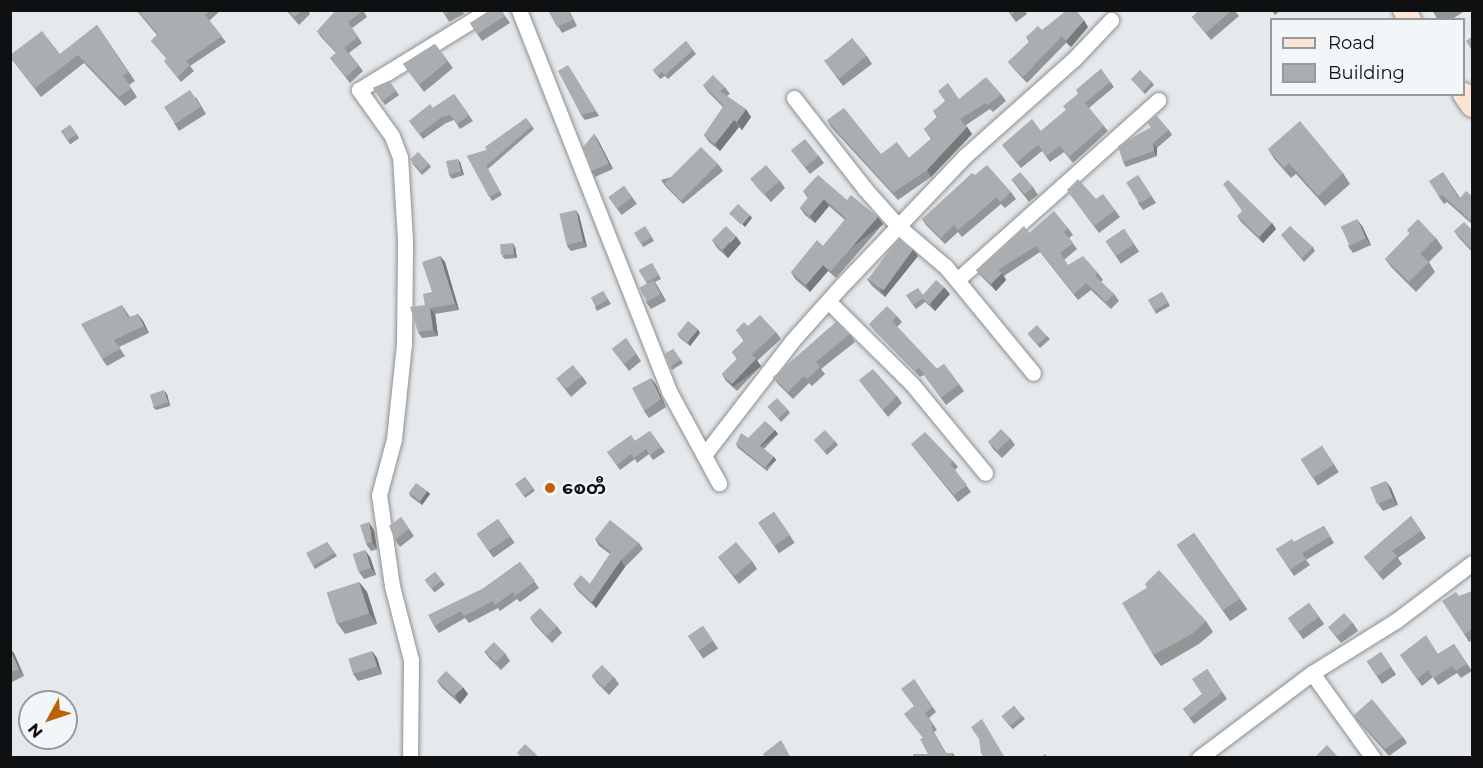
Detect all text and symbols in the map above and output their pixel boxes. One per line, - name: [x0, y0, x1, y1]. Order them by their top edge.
- legend: [1270, 18, 1465, 96]
- text: Road: [1328, 32, 1375, 54]
- text: Building: [1328, 62, 1405, 84]
- place label: စေတီ: [562, 477, 606, 499]
- marker: စေတီ: [543, 481, 557, 495]
- north arrow: [18, 690, 78, 750]
- text: N: [24, 720, 47, 742]

